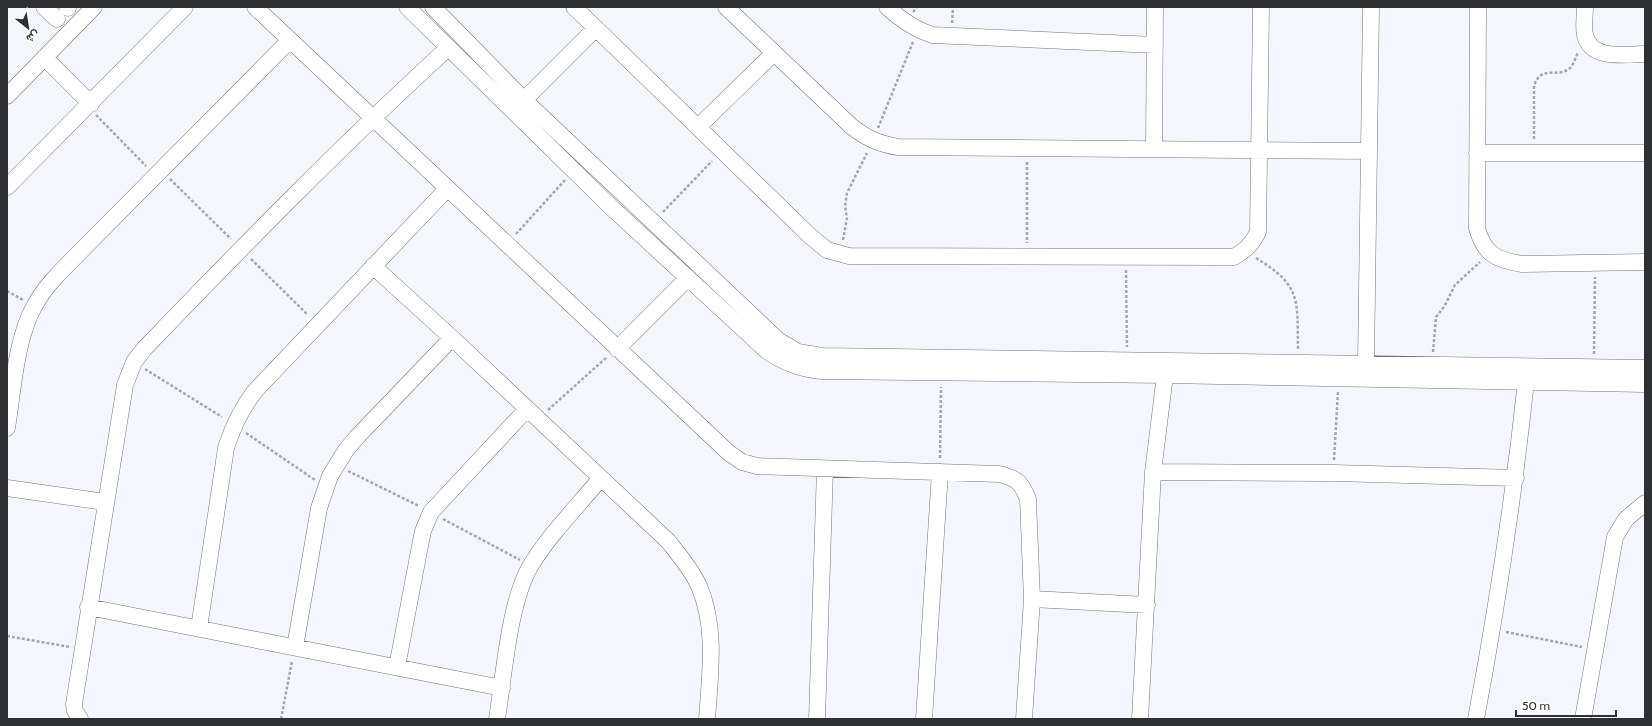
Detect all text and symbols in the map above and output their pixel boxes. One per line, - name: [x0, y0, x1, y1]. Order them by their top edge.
- north arrow: [8, 8, 48, 48]
- text: ش: [24, 27, 42, 46]
- scale bar: [1516, 692, 1616, 718]
- text: 50 m: [1522, 698, 1550, 713]

